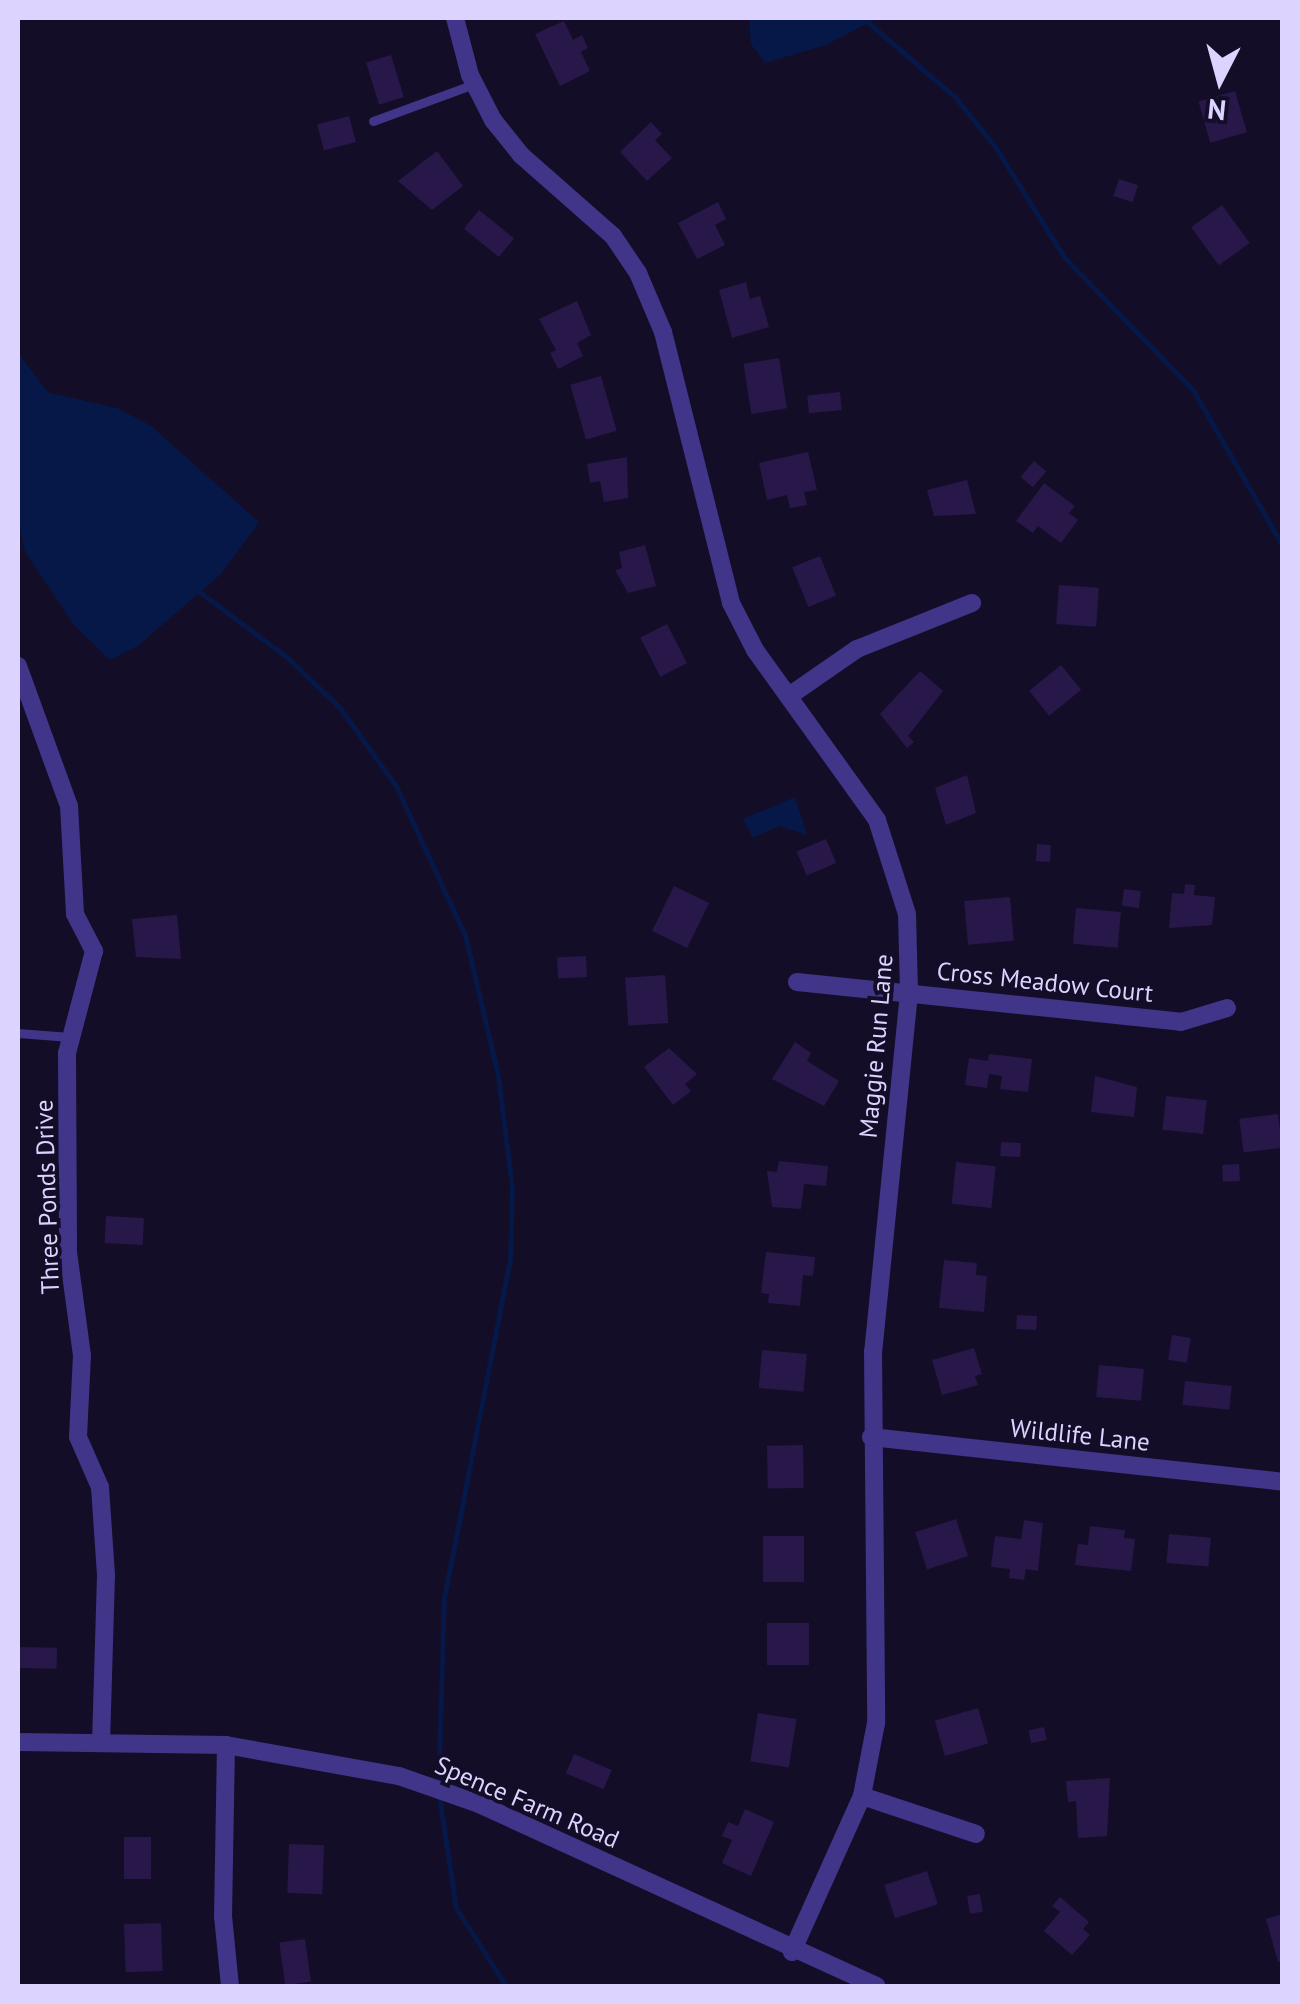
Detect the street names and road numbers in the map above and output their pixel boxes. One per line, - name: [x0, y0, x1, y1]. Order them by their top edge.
- street label: Maggie Run Lane: [853, 953, 899, 1139]
- street label: Cross Meadow Court: [935, 956, 1155, 1008]
- street label: Three Ponds Drive: [29, 1099, 65, 1295]
- street label: Wildlife Lane: [1009, 1413, 1151, 1457]
- street label: Spence Farm Road: [430, 1750, 624, 1854]

